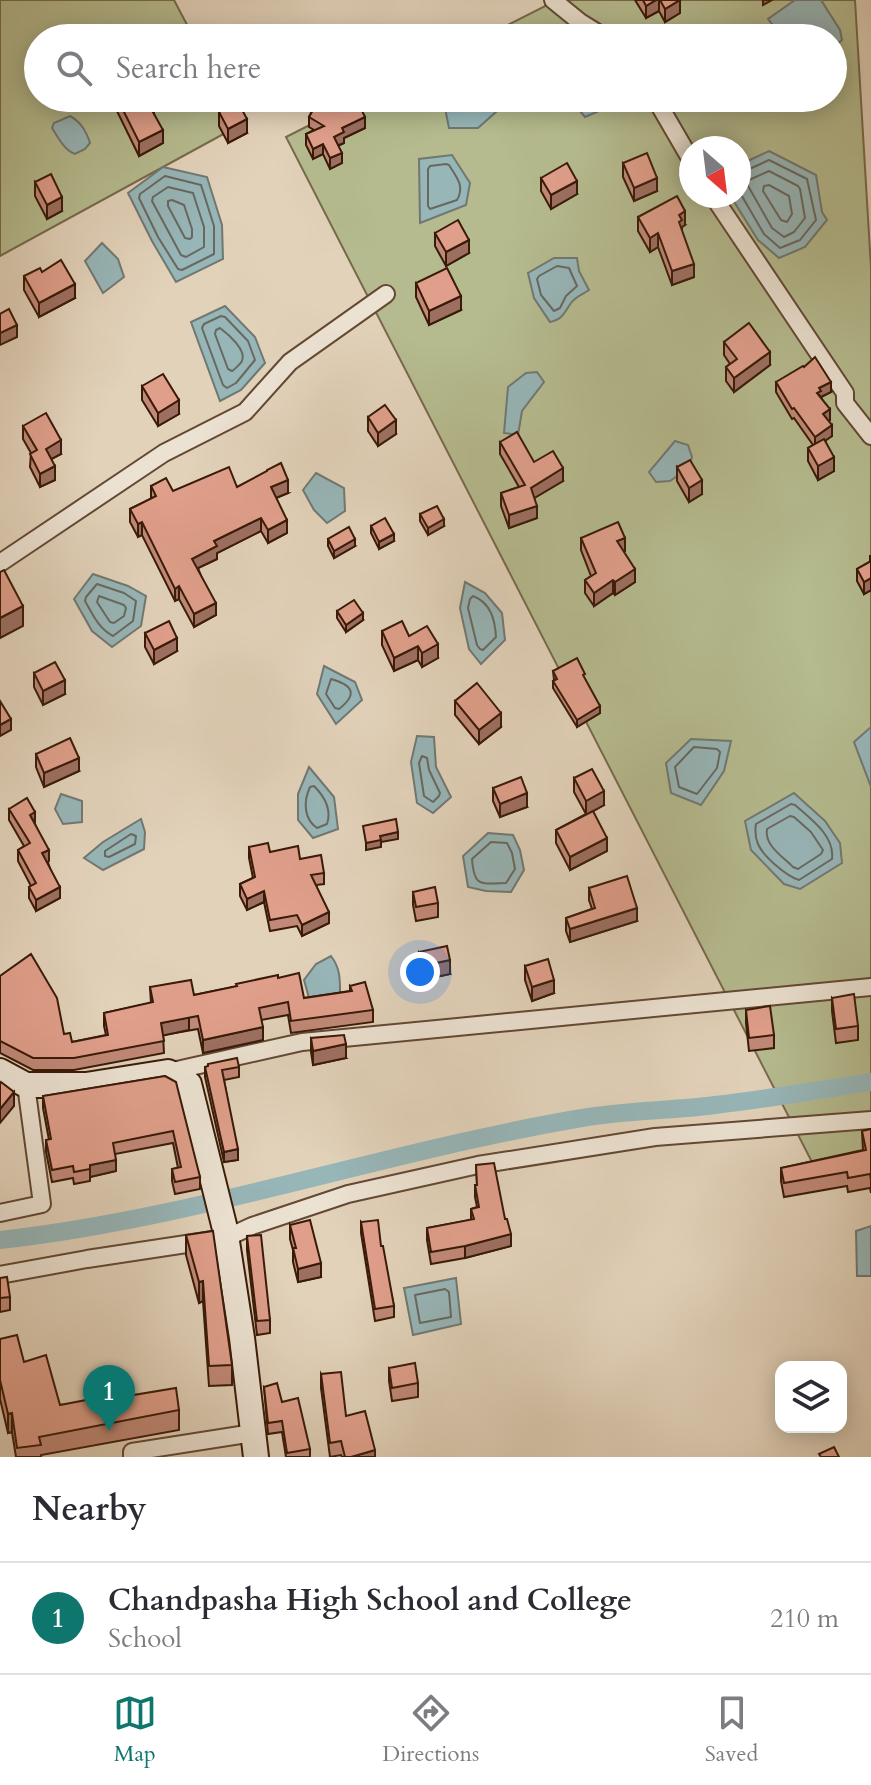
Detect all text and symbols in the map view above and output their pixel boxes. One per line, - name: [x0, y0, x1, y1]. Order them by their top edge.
- search box: [24, 24, 847, 112]
- icon: search: [52, 46, 96, 90]
- text: Search here: [116, 48, 261, 89]
- north arrow: [679, 136, 751, 208]
- your location: [400, 952, 440, 992]
- map controls: [775, 1361, 847, 1433]
- button: layers: [775, 1361, 847, 1433]
- pin: 1: [83, 1365, 135, 1431]
- text: Nearby: [32, 1486, 147, 1532]
- text: Chandpasha High School and College: [108, 1580, 632, 1621]
- text: 1: [51, 1601, 65, 1636]
- text: 210 m: [770, 1601, 839, 1636]
- text: School: [108, 1621, 182, 1656]
- tab: Map: [113, 1691, 157, 1769]
- tab: Directions: [382, 1691, 479, 1769]
- tab: Saved: [705, 1691, 758, 1769]

